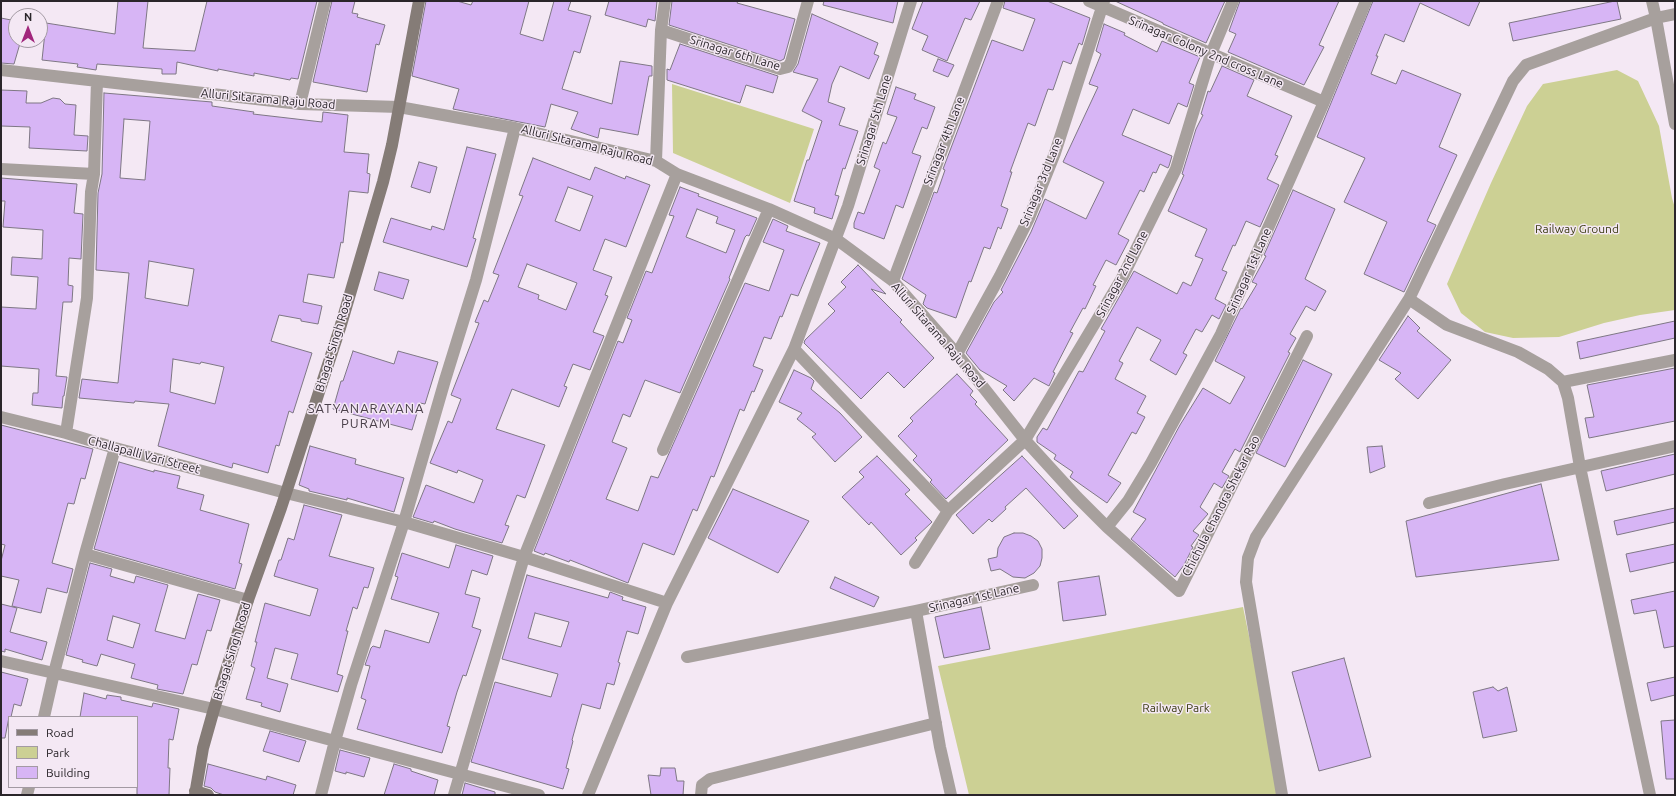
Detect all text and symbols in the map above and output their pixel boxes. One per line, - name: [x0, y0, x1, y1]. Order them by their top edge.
- north arrow: [8, 8, 48, 48]
- text: N: [24, 11, 32, 23]
- street label: Srinagar Colony 2nd cross Lane: [1127, 13, 1285, 91]
- street label: Srinagar 6th Lane: [688, 32, 782, 74]
- street label: Srinagar 5th Lane: [853, 73, 895, 167]
- street label: Alluri Sitarama Raju Road: [200, 86, 336, 112]
- street label: Srinagar 4th Lane: [920, 95, 968, 187]
- street label: Alluri Sitarama Raju Road: [520, 122, 654, 168]
- street label: Srinagar 3rd Lane: [1017, 136, 1065, 228]
- park label: Railway Ground: [1535, 222, 1619, 236]
- street label: Srinagar 1st Lane: [1224, 226, 1274, 316]
- street label: Srinagar 2nd Lane: [1093, 228, 1151, 320]
- street label: Alluri Sitarama Raju Road: [888, 279, 988, 391]
- street label: Bhagat Singh Road: [312, 292, 356, 394]
- district label: SATYANARAYANA PURAM: [308, 401, 424, 432]
- street label: Challapalli Vari Street: [86, 433, 202, 477]
- street label: Chichula Chandra Shekar Rao: [1179, 433, 1263, 579]
- street label: Srinagar 1st Lane: [927, 581, 1021, 615]
- street label: Bhagat Singh Road: [210, 600, 254, 702]
- park label: Railway Park: [1142, 701, 1210, 715]
- legend: [8, 716, 138, 788]
- text: Road: [46, 726, 74, 739]
- text: Park: [46, 746, 70, 759]
- text: Building: [46, 766, 90, 779]

